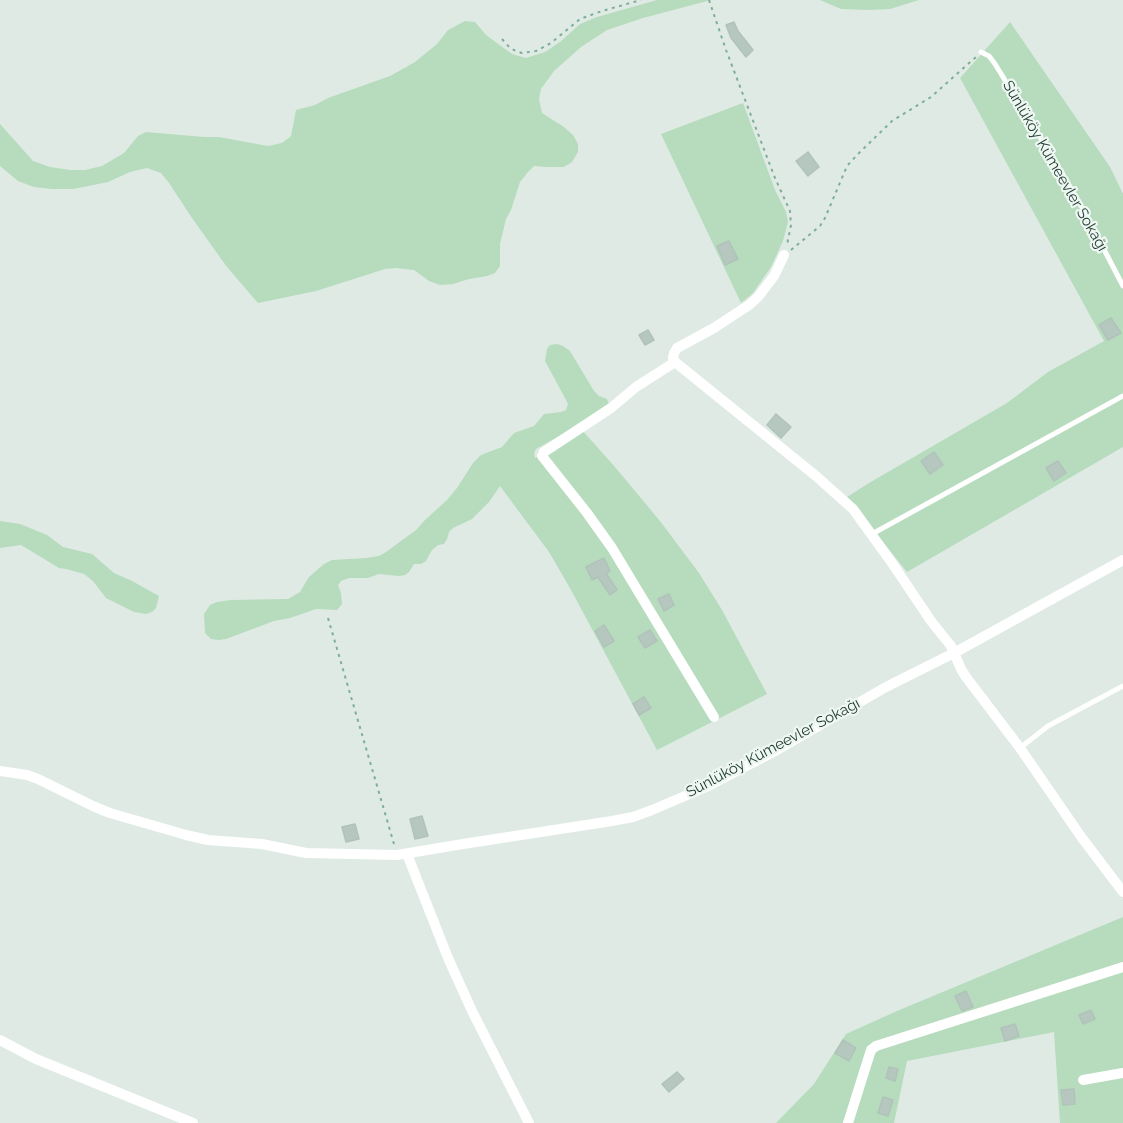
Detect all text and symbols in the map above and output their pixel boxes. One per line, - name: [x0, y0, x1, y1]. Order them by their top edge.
- street label: Sünlüköy Kümeevler Sokağı: [999, 77, 1111, 255]
- street label: Sünlüköy Kümeevler Sokağı: [683, 695, 863, 801]

